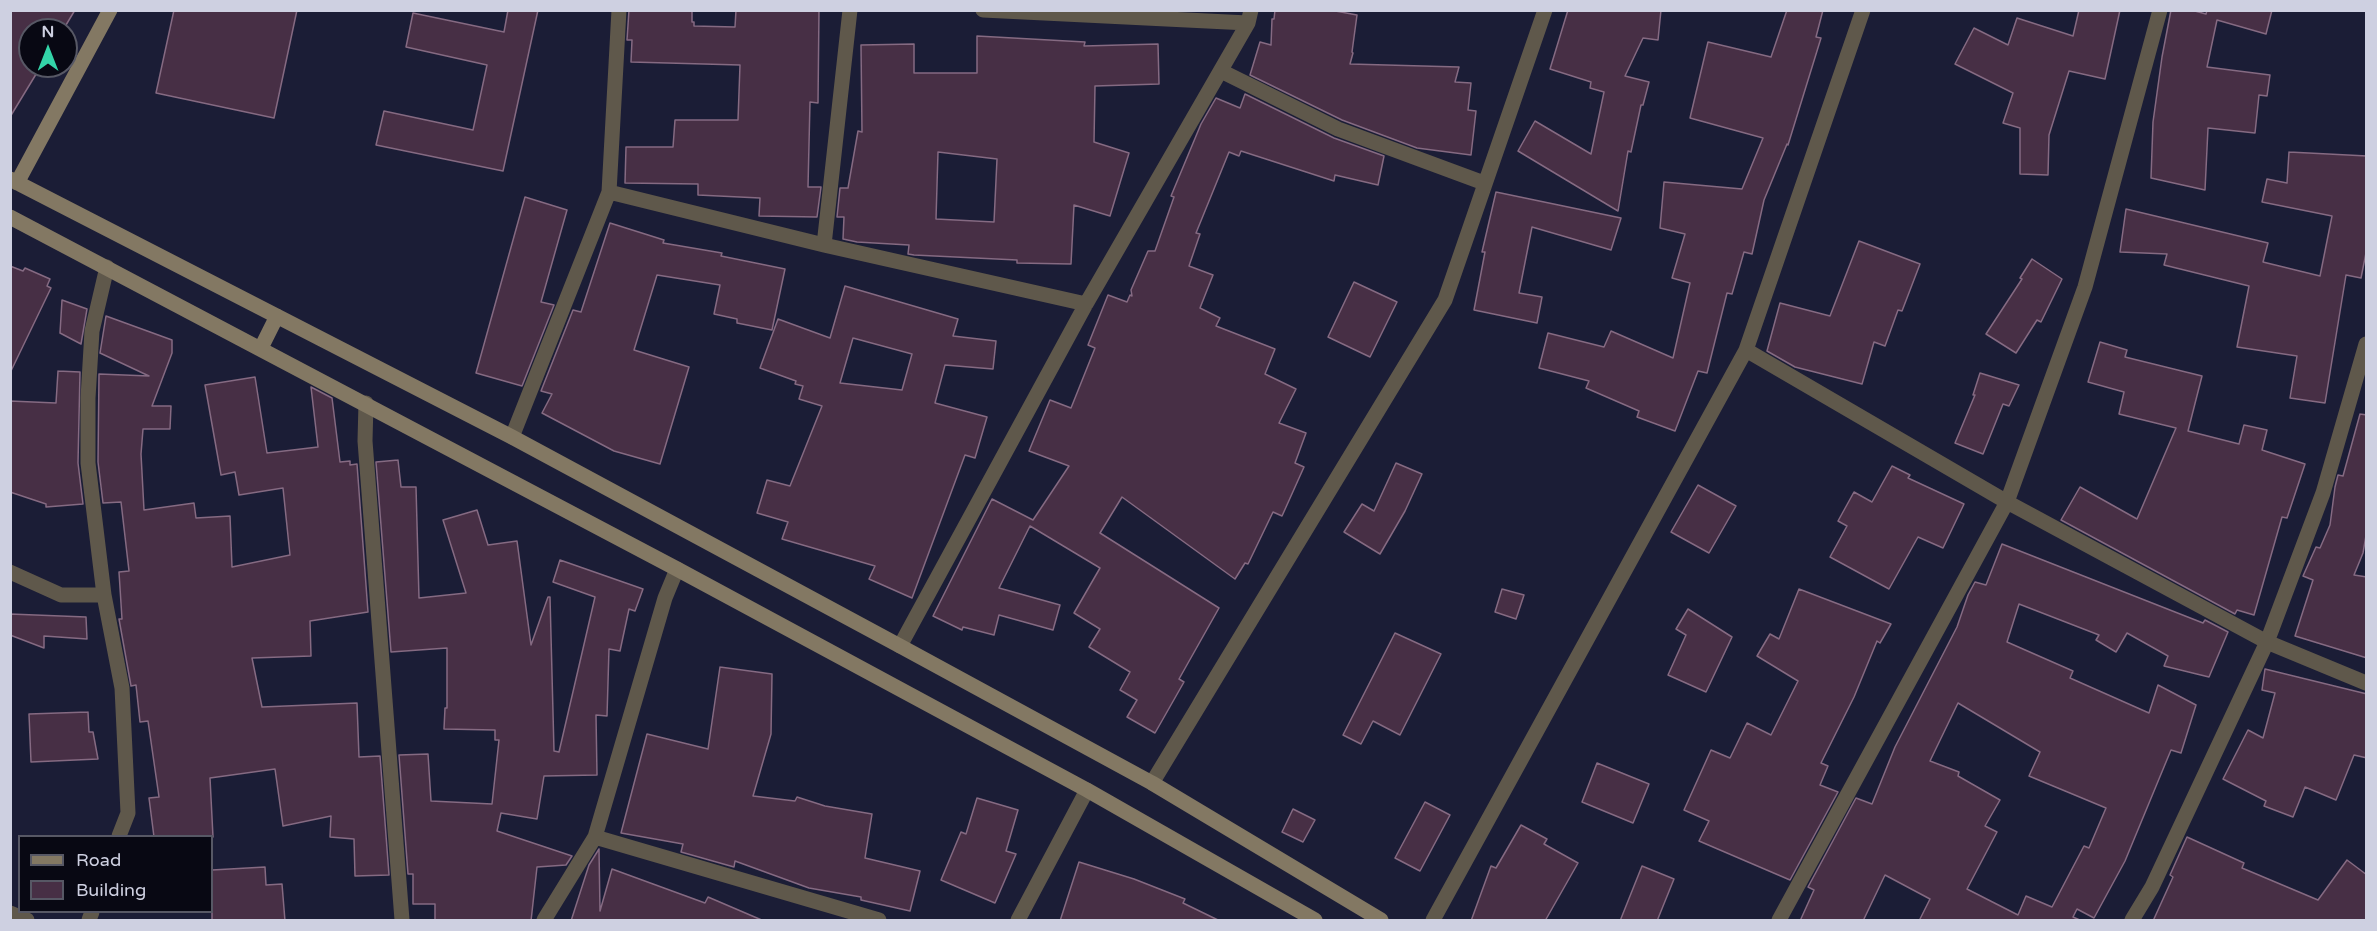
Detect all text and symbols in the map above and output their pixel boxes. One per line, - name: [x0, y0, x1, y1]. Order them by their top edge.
- north arrow: [18, 18, 78, 78]
- text: N: [42, 22, 54, 42]
- legend: [18, 835, 213, 913]
- text: Road: [76, 849, 121, 871]
- text: Building: [76, 879, 146, 901]

